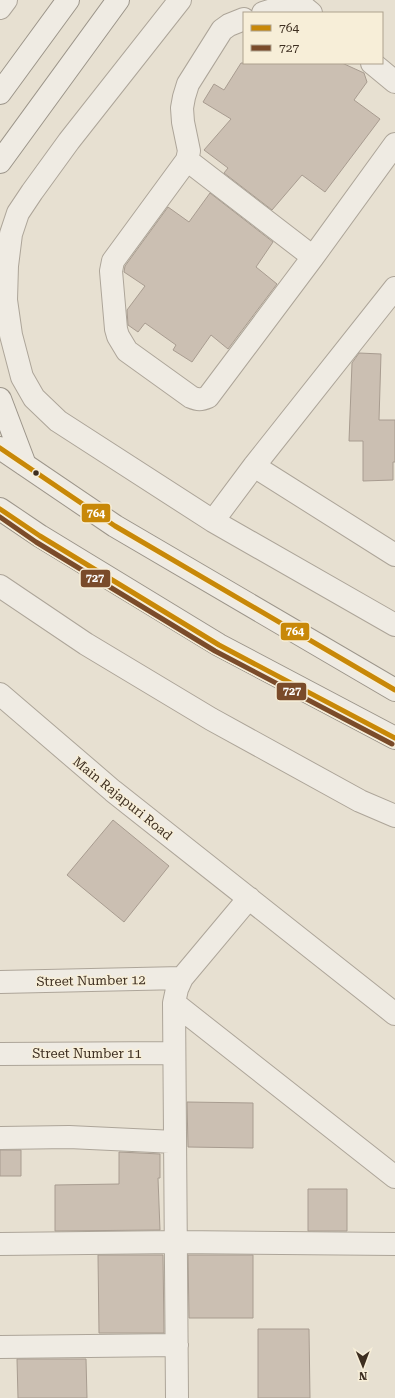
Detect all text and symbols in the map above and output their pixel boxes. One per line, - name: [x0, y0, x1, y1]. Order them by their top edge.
- legend: [243, 12, 383, 64]
- text: 764: [279, 21, 299, 35]
- text: 727: [279, 41, 299, 55]
- unlabelled marker: [31, 468, 41, 478]
- line badge: 764: [81, 503, 111, 523]
- text: 764: [87, 507, 106, 520]
- line badge: 727: [80, 569, 111, 588]
- text: 727: [86, 572, 104, 585]
- line badge: 764: [280, 622, 310, 641]
- text: 764: [286, 625, 305, 638]
- line badge: 727: [276, 682, 307, 701]
- text: 727: [283, 685, 301, 698]
- street label: Main Rajapuri Road: [70, 754, 176, 843]
- street label: Street Number 12: [36, 972, 146, 989]
- street label: Street Number 11: [32, 1046, 142, 1061]
- north arrow: [343, 1346, 383, 1386]
- text: N: [358, 1369, 368, 1382]

